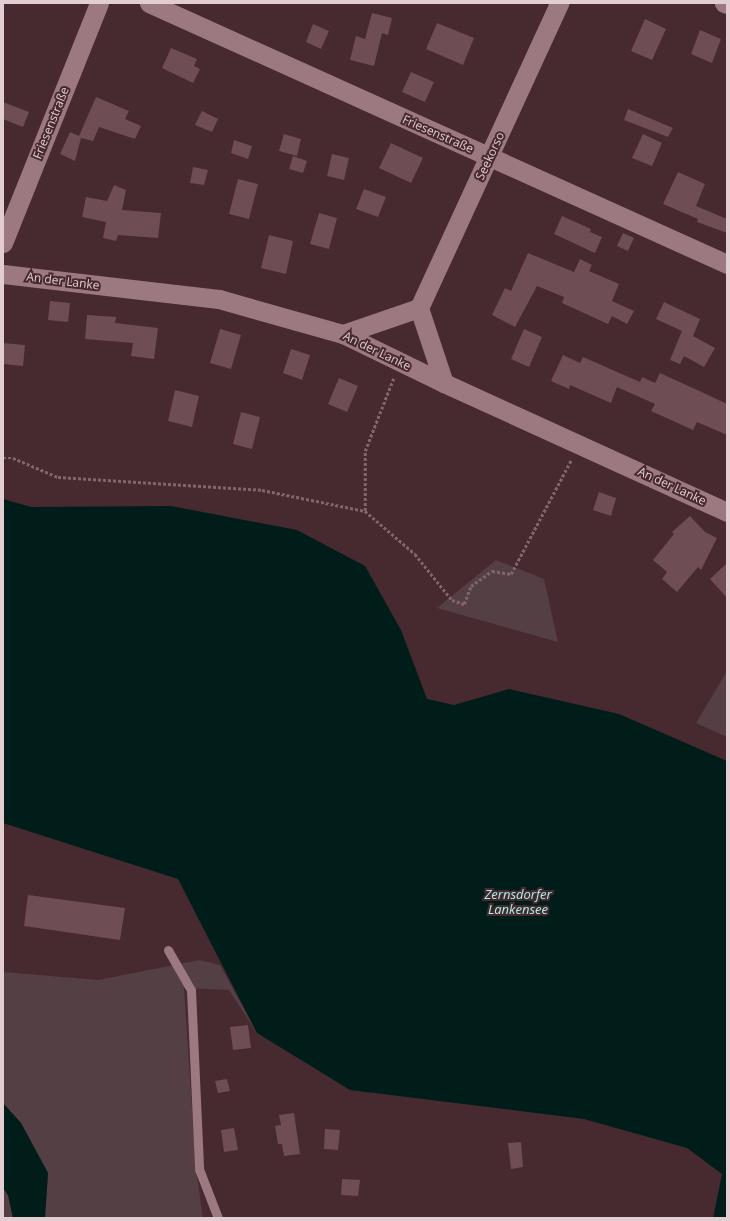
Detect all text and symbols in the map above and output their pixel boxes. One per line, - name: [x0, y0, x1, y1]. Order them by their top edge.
- street label: Friesenstraße: [30, 85, 72, 161]
- street label: Friesenstraße: [400, 112, 476, 156]
- street label: Seekorso: [473, 130, 507, 182]
- street label: An der Lanke: [26, 269, 100, 293]
- street label: An der Lanke: [341, 328, 413, 374]
- street label: An der Lanke: [636, 464, 708, 508]
- water label: Zernsdorfer Lankensee: [484, 887, 552, 918]

